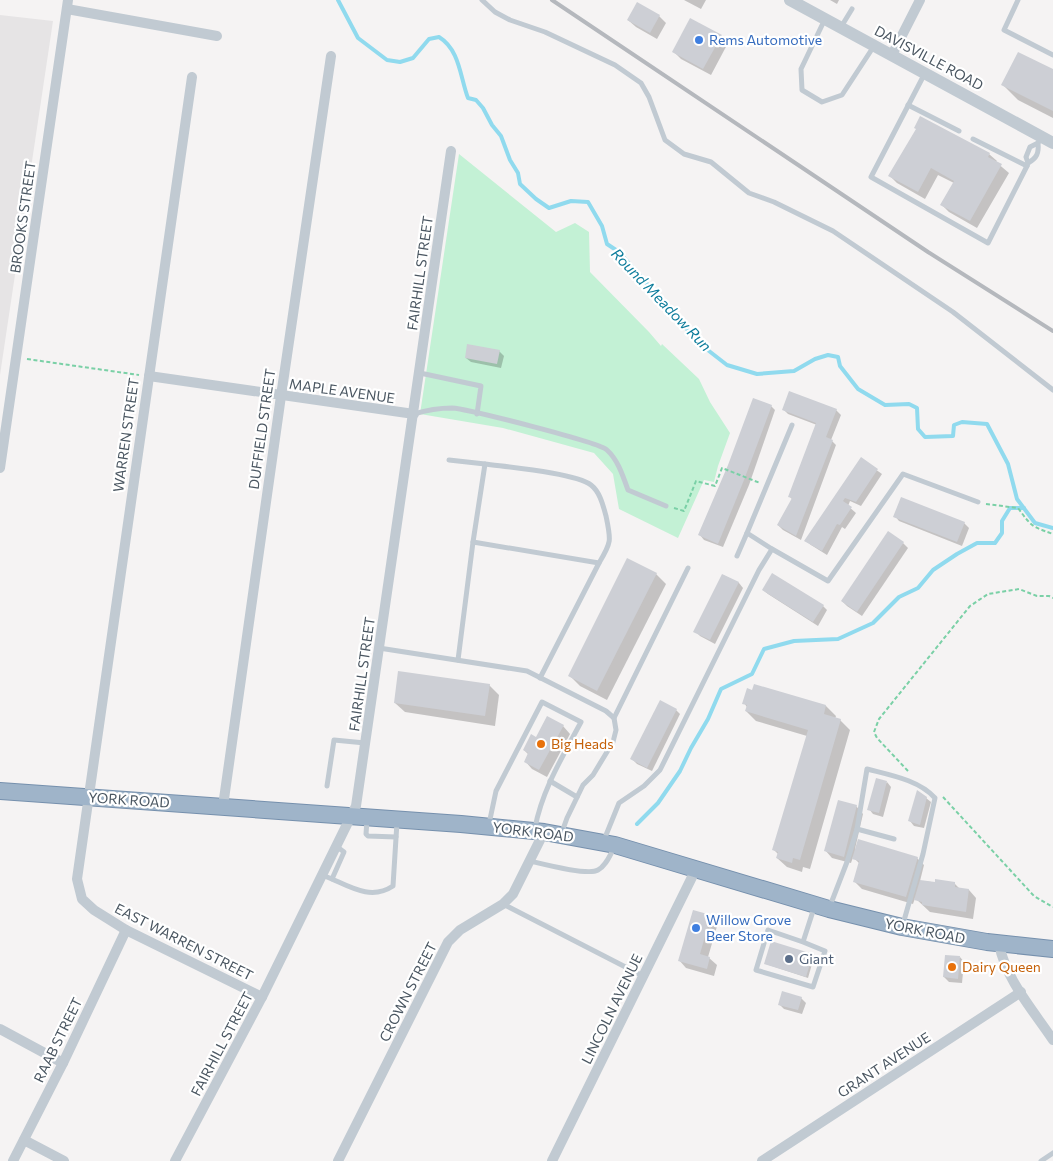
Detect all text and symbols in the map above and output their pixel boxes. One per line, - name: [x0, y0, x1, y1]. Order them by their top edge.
- street label: DAVISVILLE ROAD: [872, 22, 987, 93]
- place label: Rems Automotive: [709, 31, 822, 48]
- marker: Rems Automotive: [693, 34, 705, 46]
- street label: BROOKS STREET: [6, 160, 39, 274]
- street label: FAIRHILL STREET: [403, 215, 436, 331]
- water label: Round Meadow Run: [608, 244, 715, 355]
- street label: DUFFIELD STREET: [245, 367, 278, 490]
- street label: MAPLE AVENUE: [288, 375, 396, 406]
- street label: WARREN STREET: [109, 377, 142, 493]
- street label: FAIRHILL STREET: [345, 616, 378, 732]
- place label: Big Heads: [551, 735, 614, 752]
- marker: Big Heads: [535, 738, 547, 750]
- street label: YORK ROAD: [88, 788, 170, 811]
- street label: YORK ROAD: [492, 818, 575, 845]
- street label: EAST WARREN STREET: [112, 899, 256, 984]
- place label: Willow Grove Beer Store: [706, 911, 791, 944]
- street label: YORK ROAD: [883, 914, 967, 947]
- marker: Willow Grove Beer Store: [690, 922, 702, 934]
- street label: CROWN STREET: [375, 939, 440, 1044]
- place label: Giant: [799, 950, 834, 967]
- street label: LINCOLN AVENUE: [578, 951, 646, 1067]
- marker: Giant: [783, 953, 795, 965]
- place label: Dairy Queen: [962, 958, 1041, 975]
- marker: Dairy Queen: [946, 961, 958, 973]
- street label: FAIRHILL STREET: [187, 989, 256, 1099]
- street label: RAAB STREET: [30, 995, 85, 1085]
- street label: GRANT AVENUE: [834, 1028, 933, 1101]

